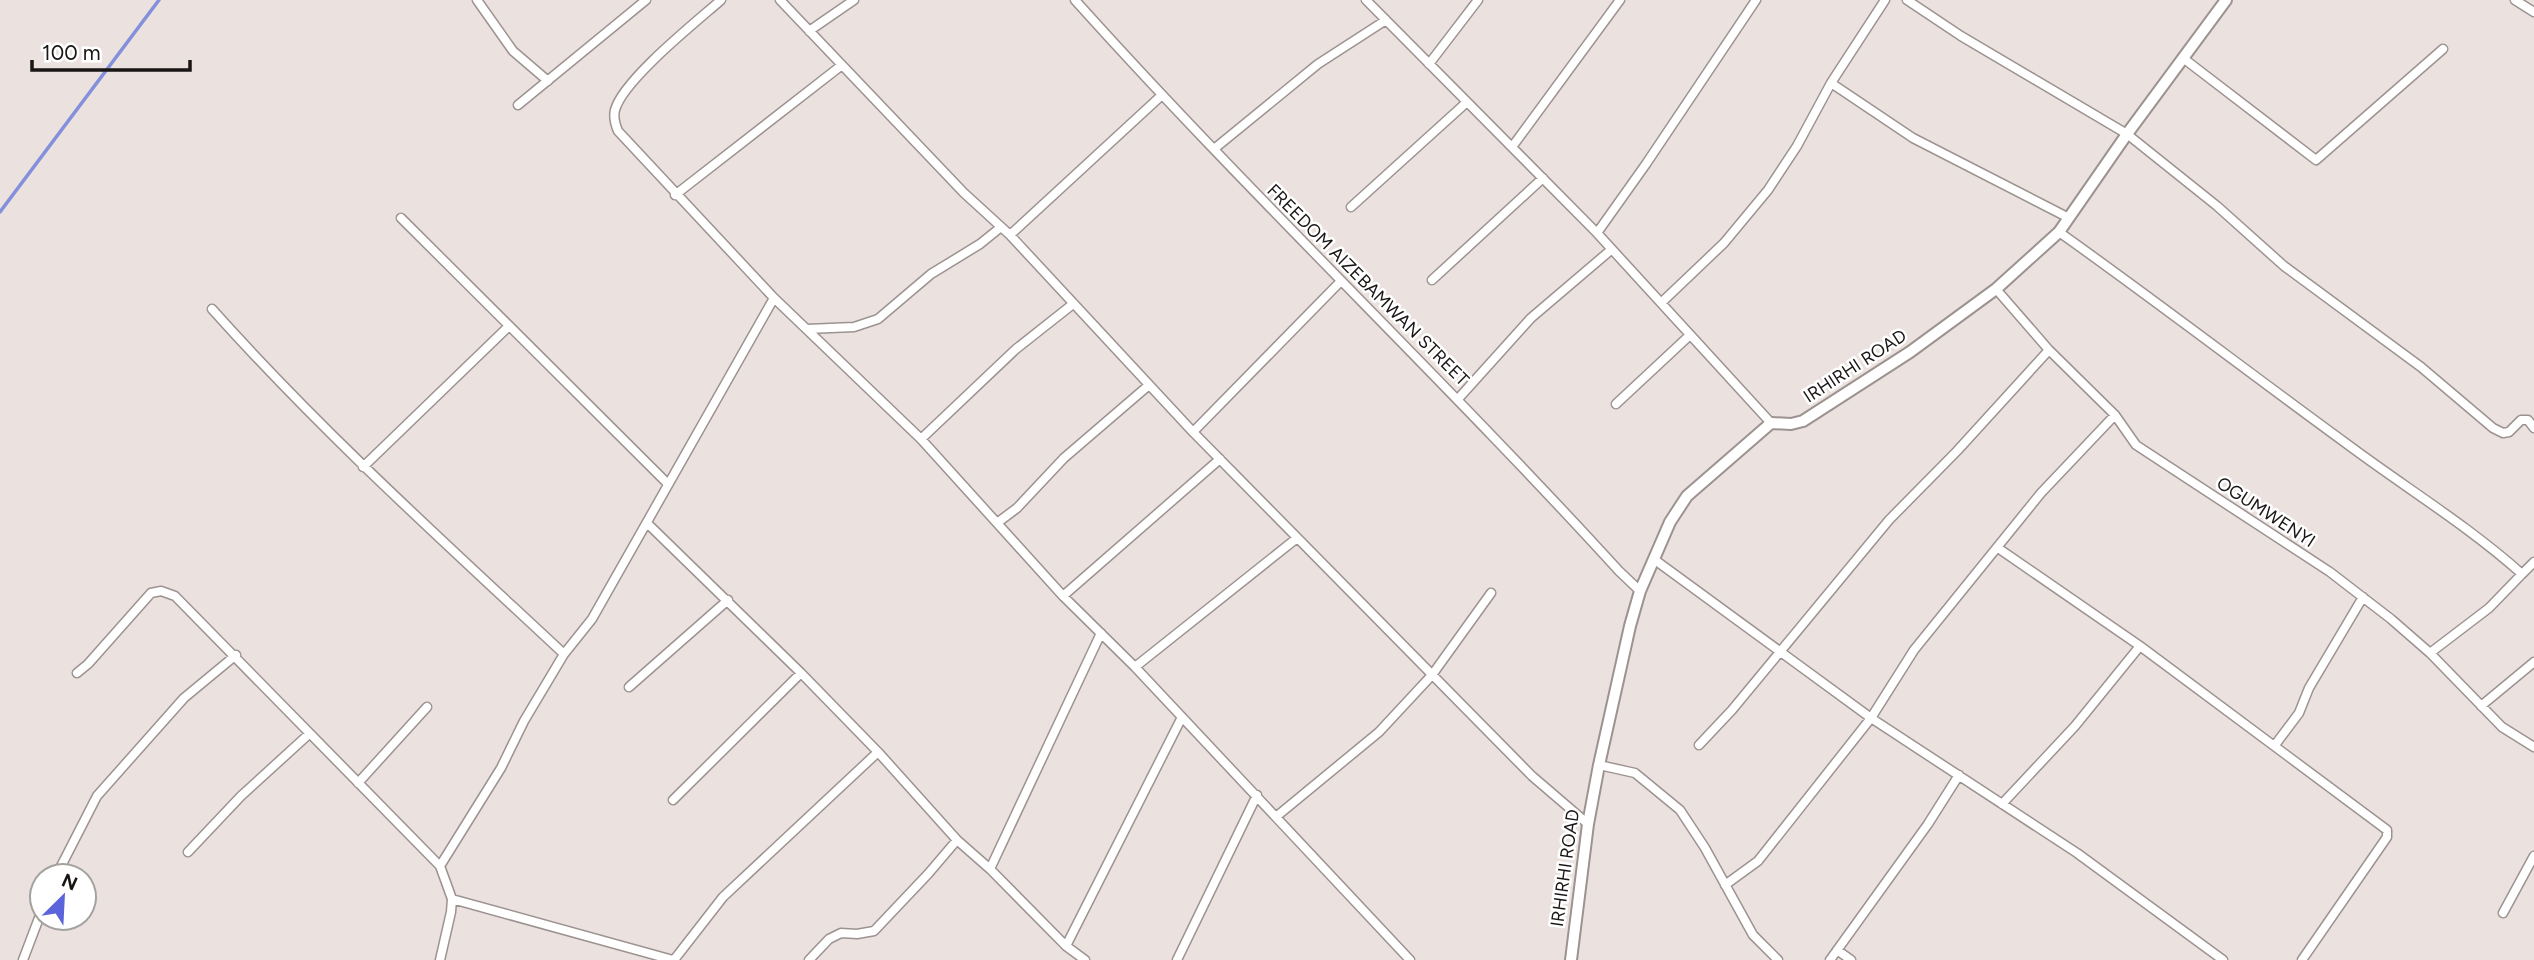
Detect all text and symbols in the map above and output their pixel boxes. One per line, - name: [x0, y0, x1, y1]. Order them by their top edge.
- scale bar: [32, 28, 189, 72]
- text: 100 m: [42, 40, 101, 65]
- street label: FREEDOM AIZEBAMWAN STREET: [1262, 179, 1474, 391]
- street label: IRHIRHI ROAD: [1799, 325, 1911, 407]
- street label: OGUMWENYI: [2213, 472, 2319, 552]
- street label: IRHIRHI ROAD: [1546, 808, 1584, 928]
- north arrow: [28, 862, 98, 932]
- text: N: [58, 868, 81, 895]

